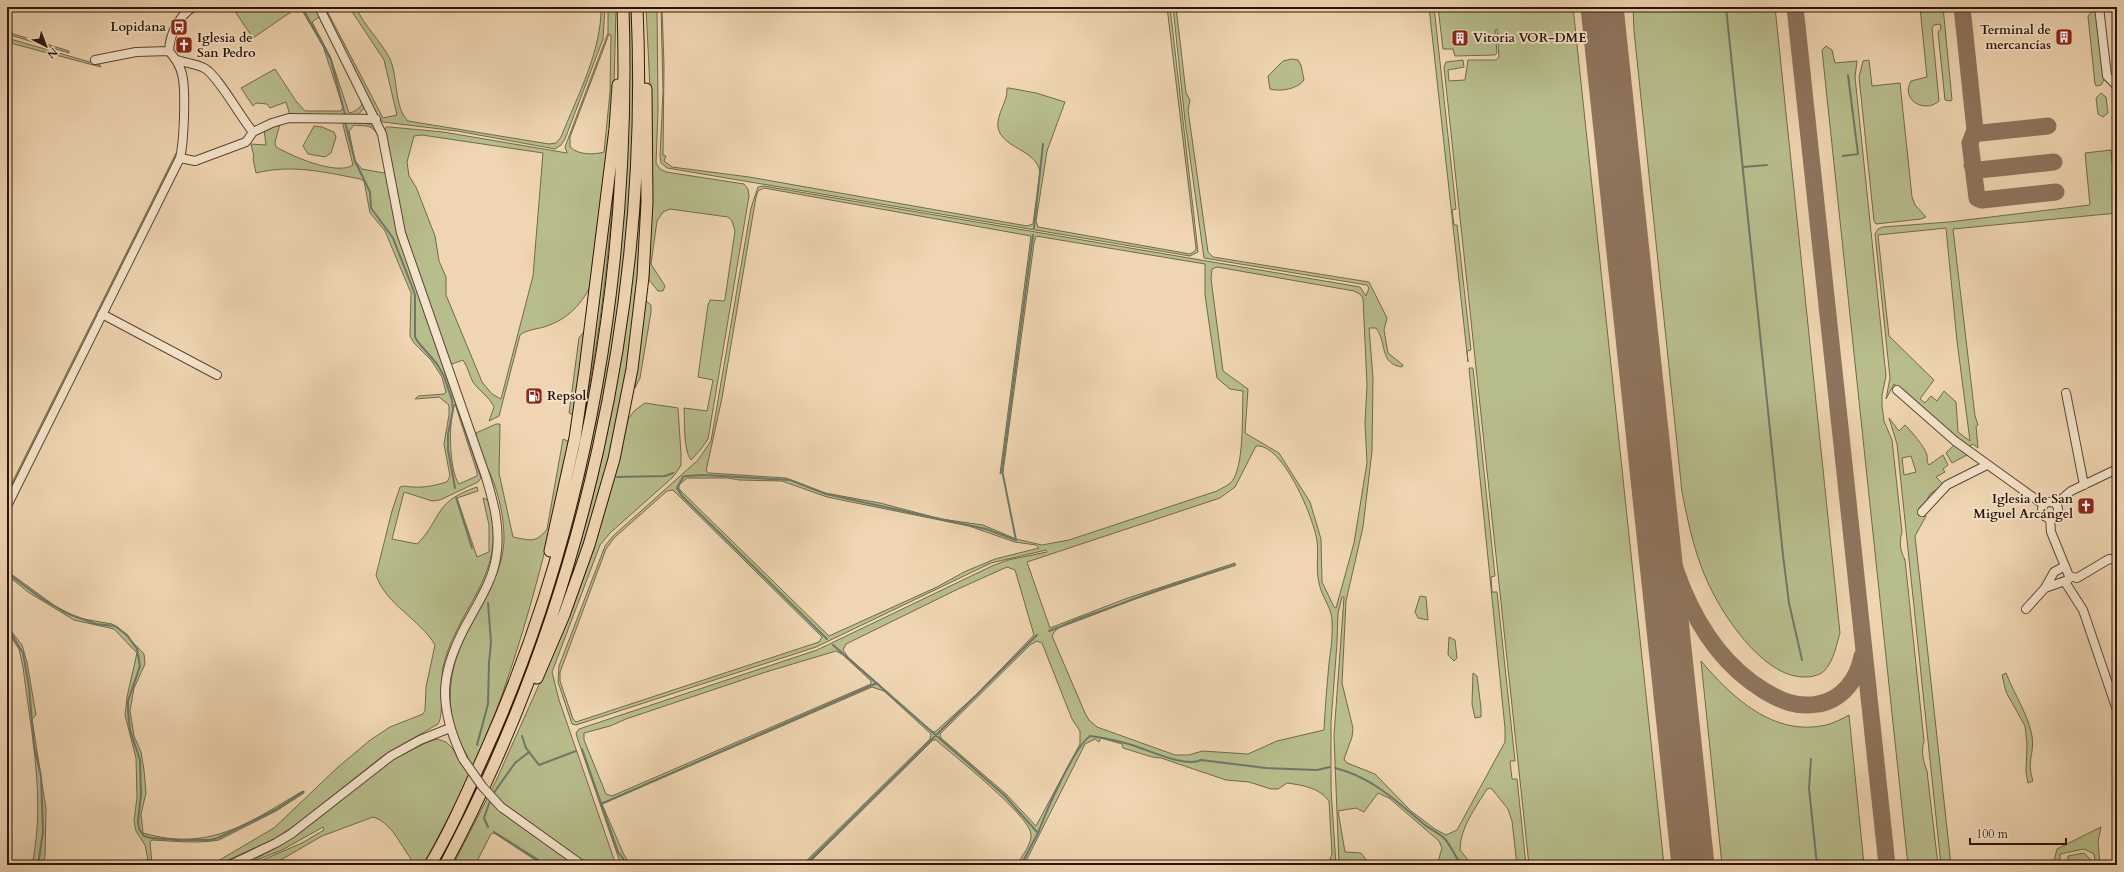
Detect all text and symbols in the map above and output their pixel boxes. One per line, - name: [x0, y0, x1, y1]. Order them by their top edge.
- bus stop icon: Lopidana: [169, 17, 189, 37]
- place label: Lopidana: [110, 18, 167, 36]
- place label: Terminal de mercancías: [1980, 21, 2051, 54]
- north arrow: [26, 26, 66, 66]
- building icon: Terminal de mercancías: [2054, 27, 2074, 47]
- building icon: Vitoria VOR-DME: [1450, 28, 1470, 48]
- place label: Iglesia de San Pedro: [197, 29, 256, 62]
- place label: Vitoria VOR-DME: [1473, 29, 1587, 47]
- church icon: Iglesia de San Pedro: [174, 35, 194, 55]
- text: N: [43, 44, 61, 62]
- fuel station icon: Repsol: [524, 386, 544, 406]
- place label: Repsol: [547, 387, 587, 405]
- place label: Iglesia de San Miguel Arcángel: [1973, 490, 2074, 523]
- church icon: Iglesia de San Miguel Arcángel: [2076, 496, 2096, 516]
- scale bar: [1970, 820, 2066, 846]
- text: 100 m: [1976, 826, 2009, 842]

